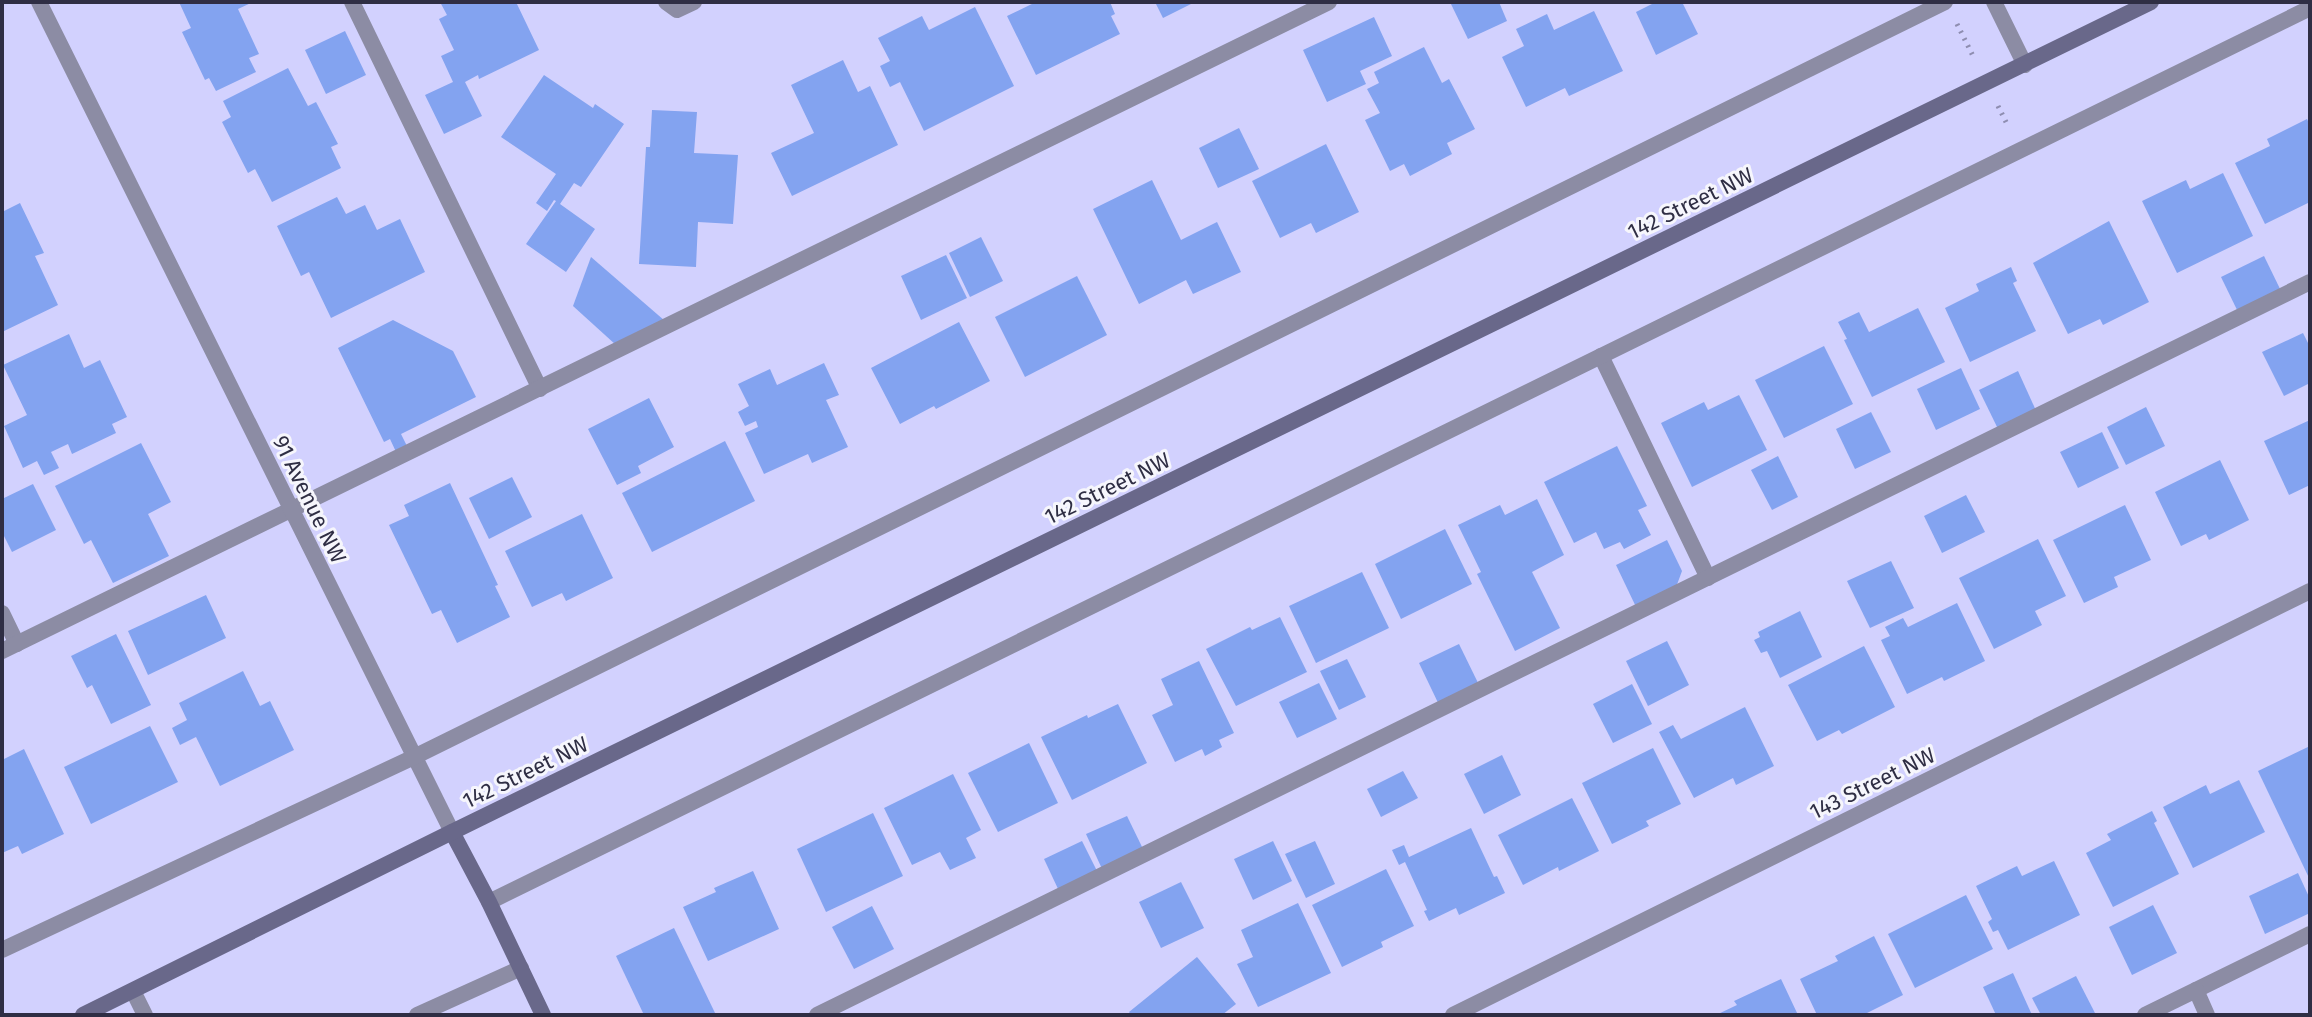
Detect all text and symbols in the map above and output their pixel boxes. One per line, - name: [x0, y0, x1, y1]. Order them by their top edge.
- street label: 142 Street NW: [1623, 161, 1757, 245]
- street label: 91 Avenue NW: [267, 431, 352, 567]
- street label: 142 Street NW: [1040, 446, 1174, 530]
- street label: 142 Street NW: [458, 730, 592, 814]
- street label: 143 Street NW: [1805, 741, 1939, 825]

